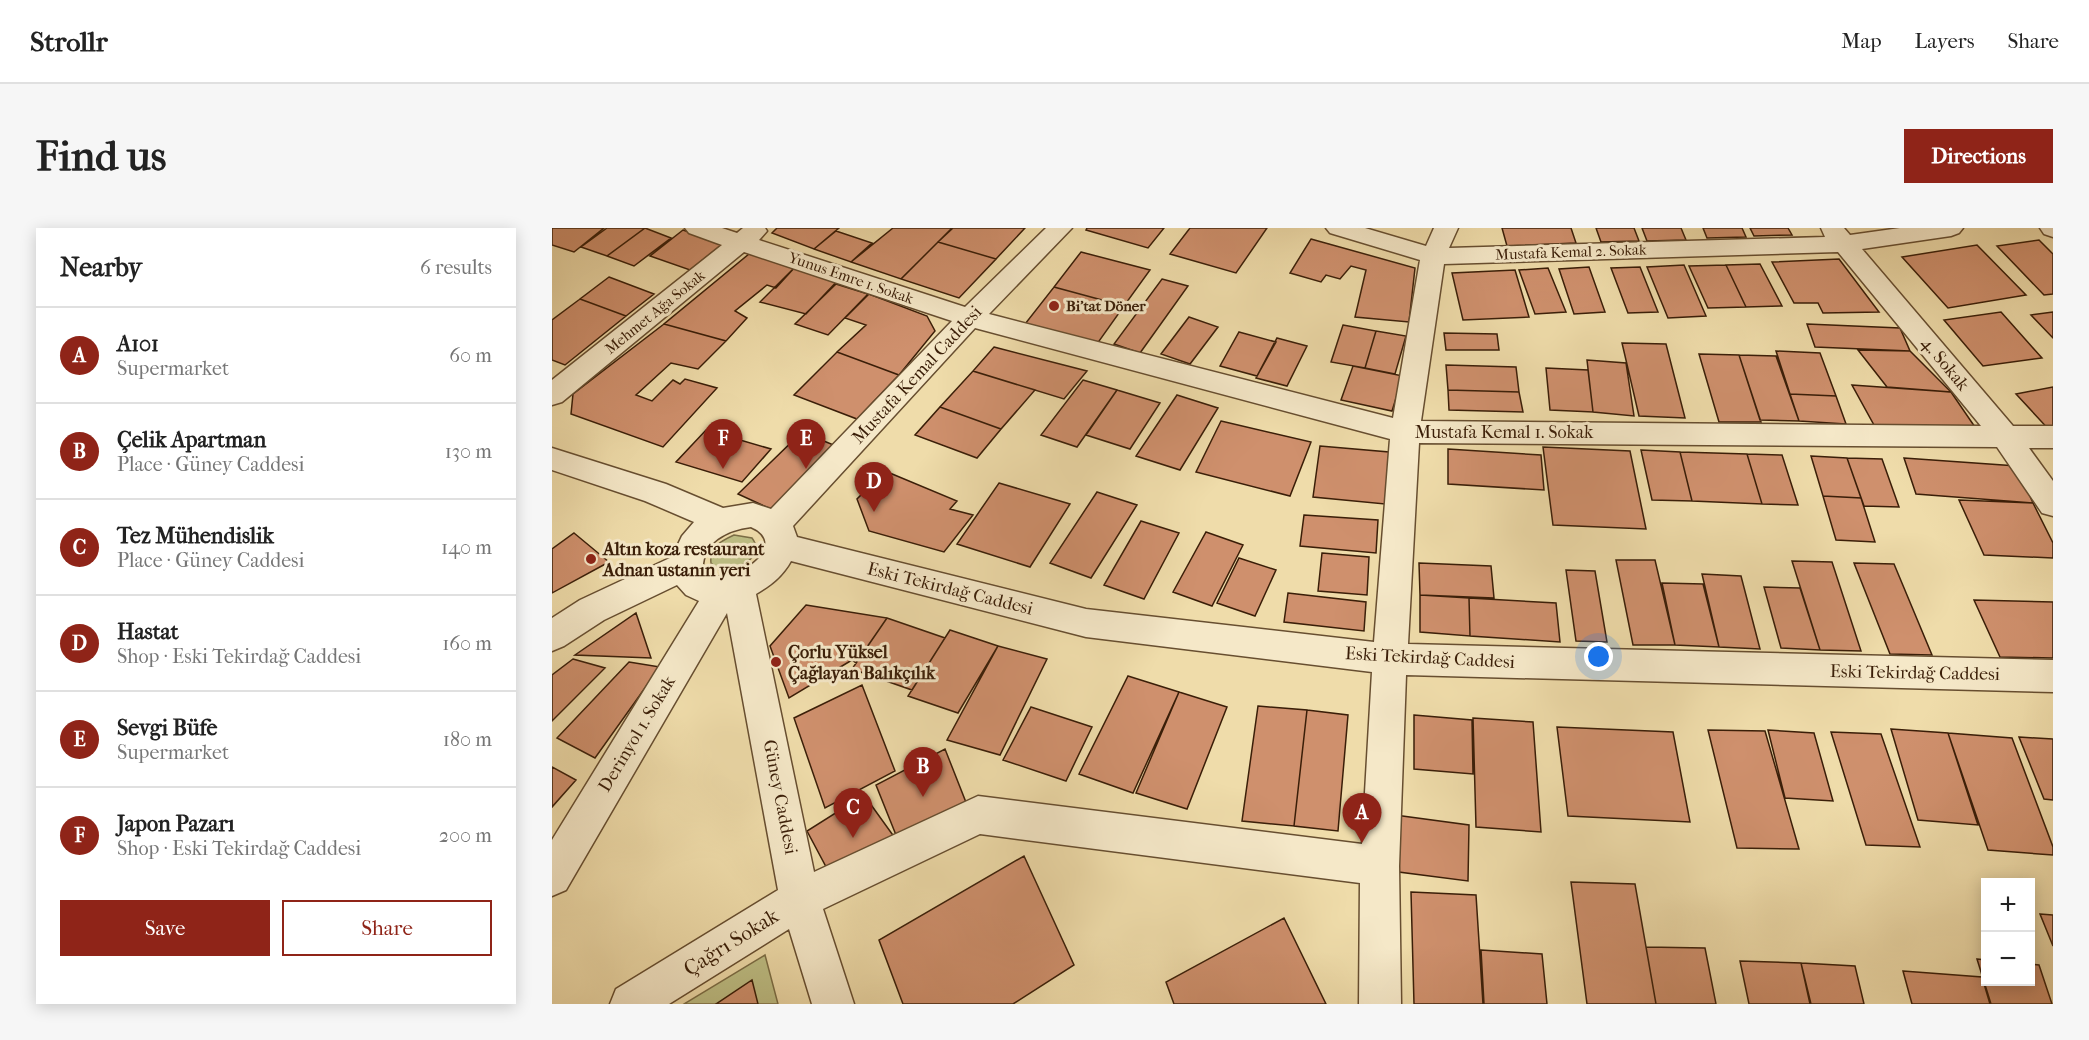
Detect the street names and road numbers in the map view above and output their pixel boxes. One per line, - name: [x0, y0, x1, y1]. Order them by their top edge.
- street label: Mustafa Kemal 2. Sokak: [1495, 240, 1647, 264]
- street label: Yunus Emre 1. Sokak: [785, 248, 916, 308]
- street label: Mehmet Ağa Sokak: [601, 266, 709, 358]
- street label: Mustafa Kemal Caddesi: [848, 301, 987, 448]
- street label: 4. Sokak: [1917, 333, 1974, 396]
- street label: Mustafa Kemal 1. Sokak: [1415, 422, 1594, 443]
- street label: Eski Tekirdağ Caddesi: [865, 558, 1036, 620]
- street label: Eski Tekirdağ Caddesi: [1345, 643, 1516, 673]
- street label: Eski Tekirdağ Caddesi: [1830, 661, 2001, 685]
- street label: Derinyol 1. Sokak: [594, 672, 680, 796]
- street label: Güney Caddesi: [759, 738, 802, 857]
- street label: Çağrı Sokak: [679, 903, 784, 981]

